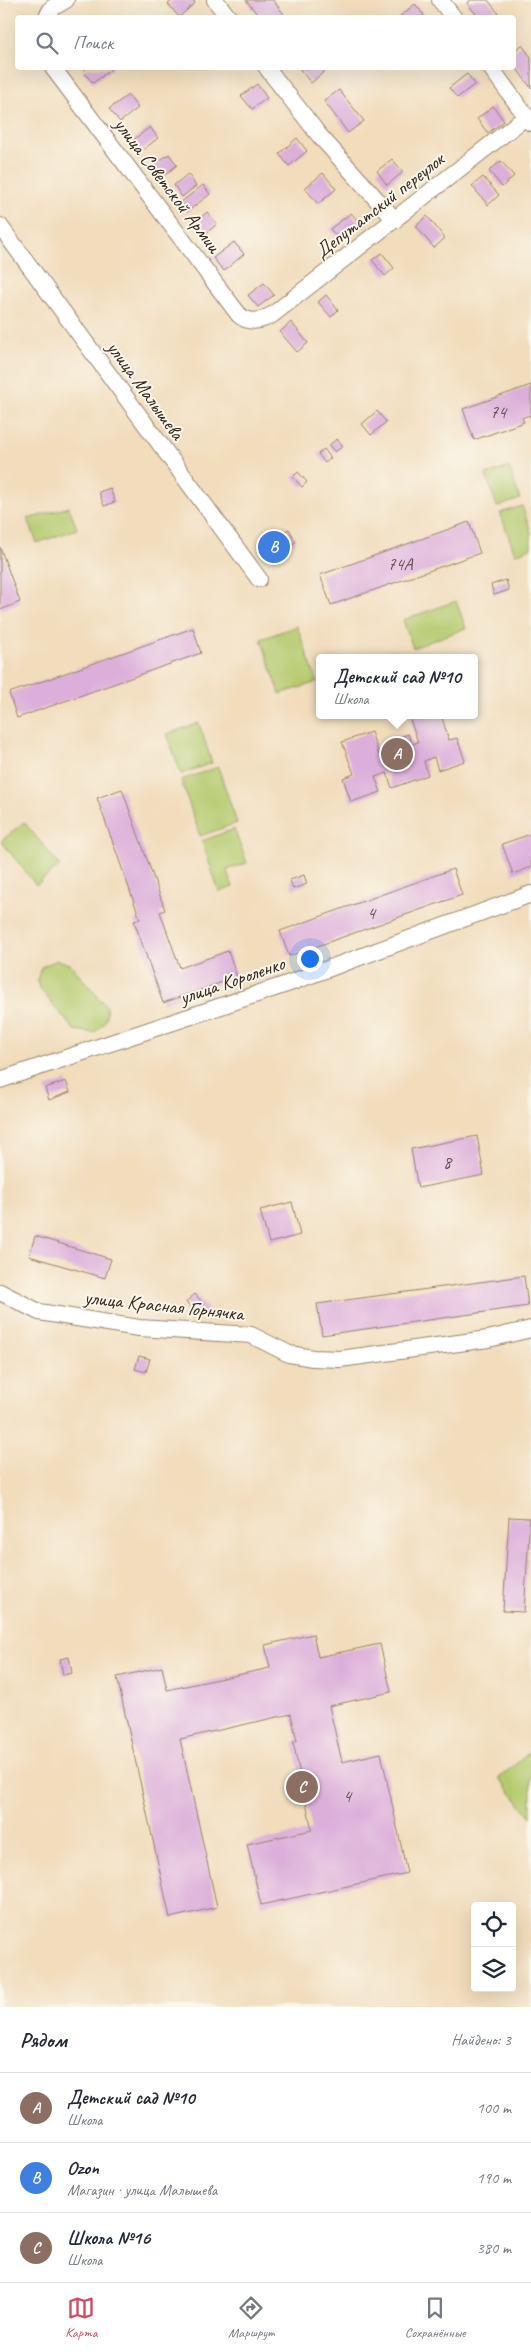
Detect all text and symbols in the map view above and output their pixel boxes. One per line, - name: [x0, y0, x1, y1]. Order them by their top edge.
- search box: [15, 15, 516, 70]
- icon: search: [33, 29, 61, 57]
- text: Поиск: [73, 31, 113, 55]
- street label: улица Советской Армии: [108, 112, 227, 259]
- street label: Депутатский переулок: [309, 146, 450, 264]
- street label: улица Малышева: [101, 335, 191, 446]
- house number: 74: [490, 401, 508, 423]
- pin: B: [258, 528, 290, 566]
- house number: 74А: [387, 553, 414, 575]
- popup: [316, 654, 478, 719]
- text: Детский сад №10: [333, 665, 461, 689]
- text: Школа: [333, 689, 369, 709]
- pin: A: [381, 735, 413, 773]
- house number: 4: [367, 902, 377, 924]
- your location: [297, 946, 323, 972]
- street label: улица Короленко: [175, 951, 289, 1010]
- house number: 8: [443, 1151, 453, 1173]
- street label: улица Красная Горнячка: [82, 1285, 247, 1326]
- pin: C: [286, 1768, 318, 1806]
- house number: 4: [343, 1785, 353, 1807]
- map controls: [471, 1902, 516, 1992]
- button: locate: [471, 1902, 516, 1947]
- button: layers: [471, 1947, 516, 1992]
- text: Рядом: [20, 2027, 67, 2053]
- text: Найдено: 3: [451, 2030, 511, 2050]
- text: Детский сад №10: [67, 2086, 195, 2110]
- text: A: [32, 2098, 40, 2118]
- text: 100 m: [477, 2098, 511, 2118]
- text: Школа: [67, 2110, 102, 2130]
- text: Ozon: [67, 2156, 99, 2180]
- text: B: [32, 2168, 40, 2188]
- text: 190 m: [477, 2168, 511, 2188]
- text: Магазин · улица Малышева: [67, 2180, 217, 2200]
- text: Школа №16: [67, 2226, 150, 2250]
- text: C: [32, 2238, 40, 2258]
- text: 380 m: [477, 2238, 511, 2258]
- text: Школа: [67, 2250, 102, 2270]
- tab: Карта: [65, 2294, 97, 2341]
- tab: Маршрут: [228, 2294, 274, 2341]
- tab: Сохранённые: [405, 2294, 466, 2341]

